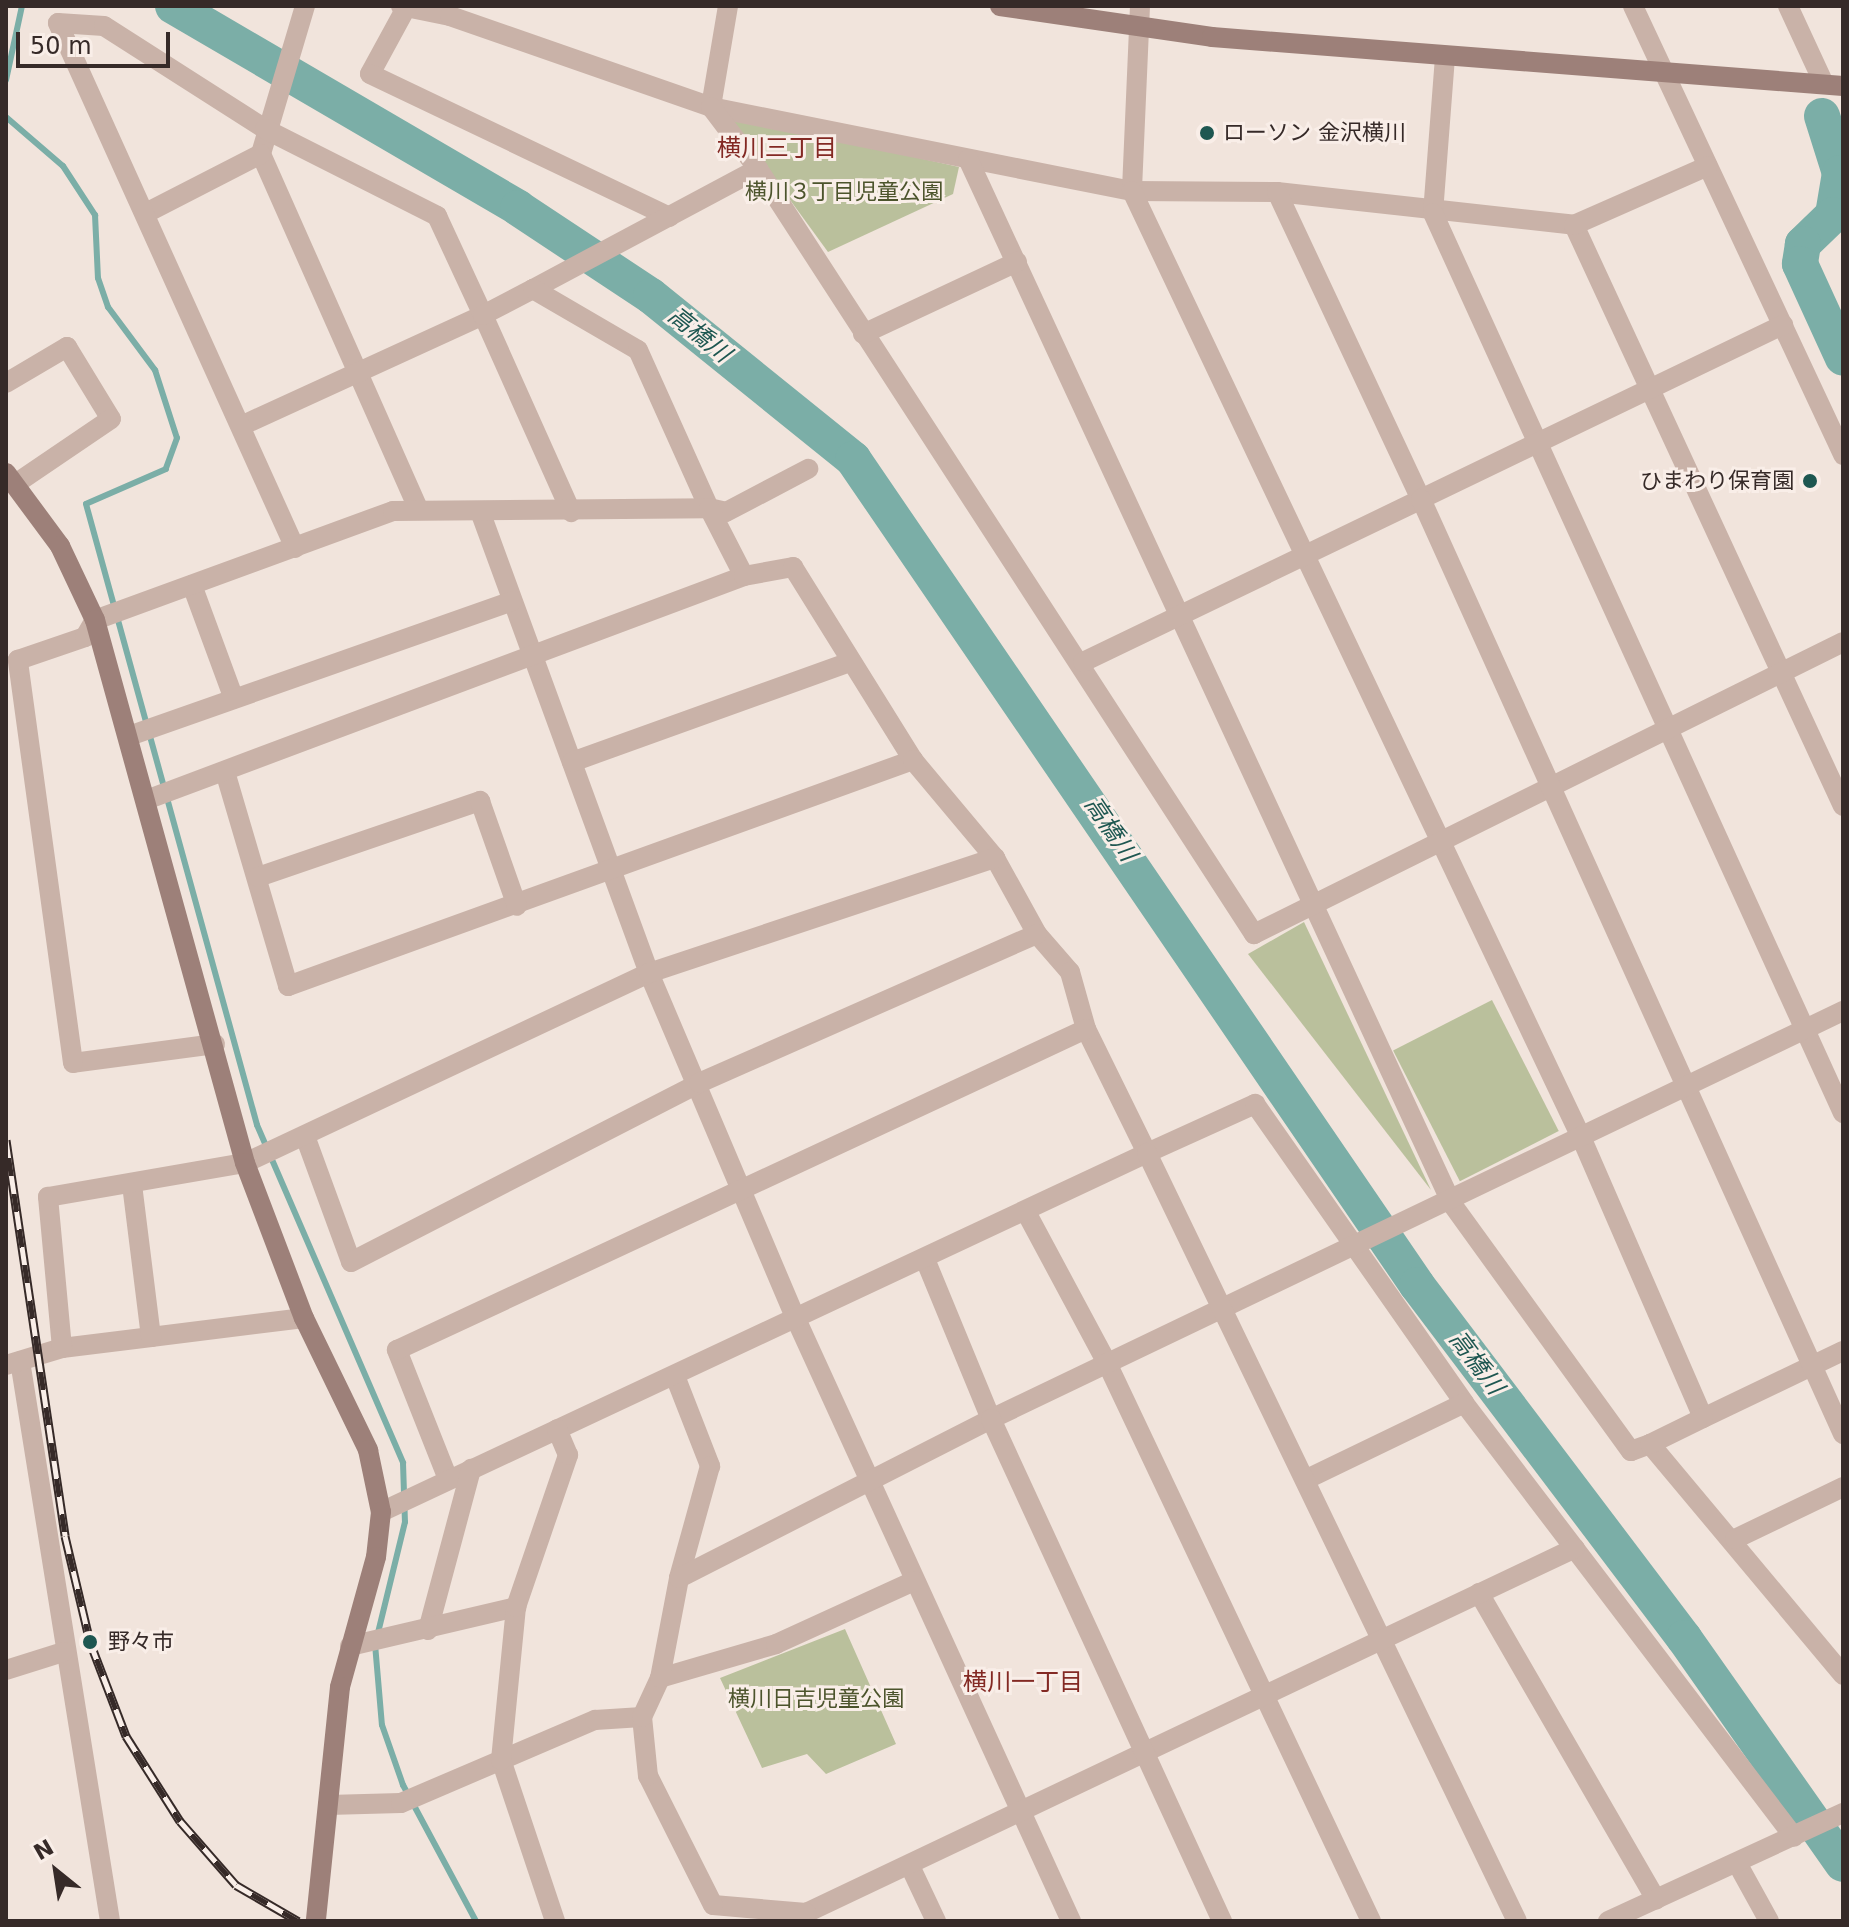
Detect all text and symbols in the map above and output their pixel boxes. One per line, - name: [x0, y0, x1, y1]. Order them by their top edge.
- scale bar: [20, 16, 174, 66]
- text: 50 m: [30, 32, 92, 60]
- place label: ローソン 金沢横川: [1223, 120, 1406, 146]
- marker: ローソン 金沢横川: [1198, 124, 1216, 142]
- district label: 横川三丁目: [717, 135, 837, 163]
- park label: 横川３丁目児童公園: [745, 179, 943, 205]
- water label: 高橋川: [662, 301, 736, 369]
- place label: ひまわり保育園: [1640, 468, 1794, 494]
- marker: ひまわり保育園: [1801, 472, 1819, 490]
- water label: 高橋川: [1078, 791, 1142, 867]
- water label: 高橋川: [1443, 1326, 1509, 1400]
- place label: 野々市: [108, 1629, 174, 1655]
- marker: 野々市: [79, 1631, 101, 1653]
- district label: 横川一丁目: [963, 1669, 1083, 1697]
- park label: 横川日吉児童公園: [728, 1686, 904, 1712]
- north arrow: [16, 1831, 96, 1911]
- text: N: [30, 1834, 58, 1865]

